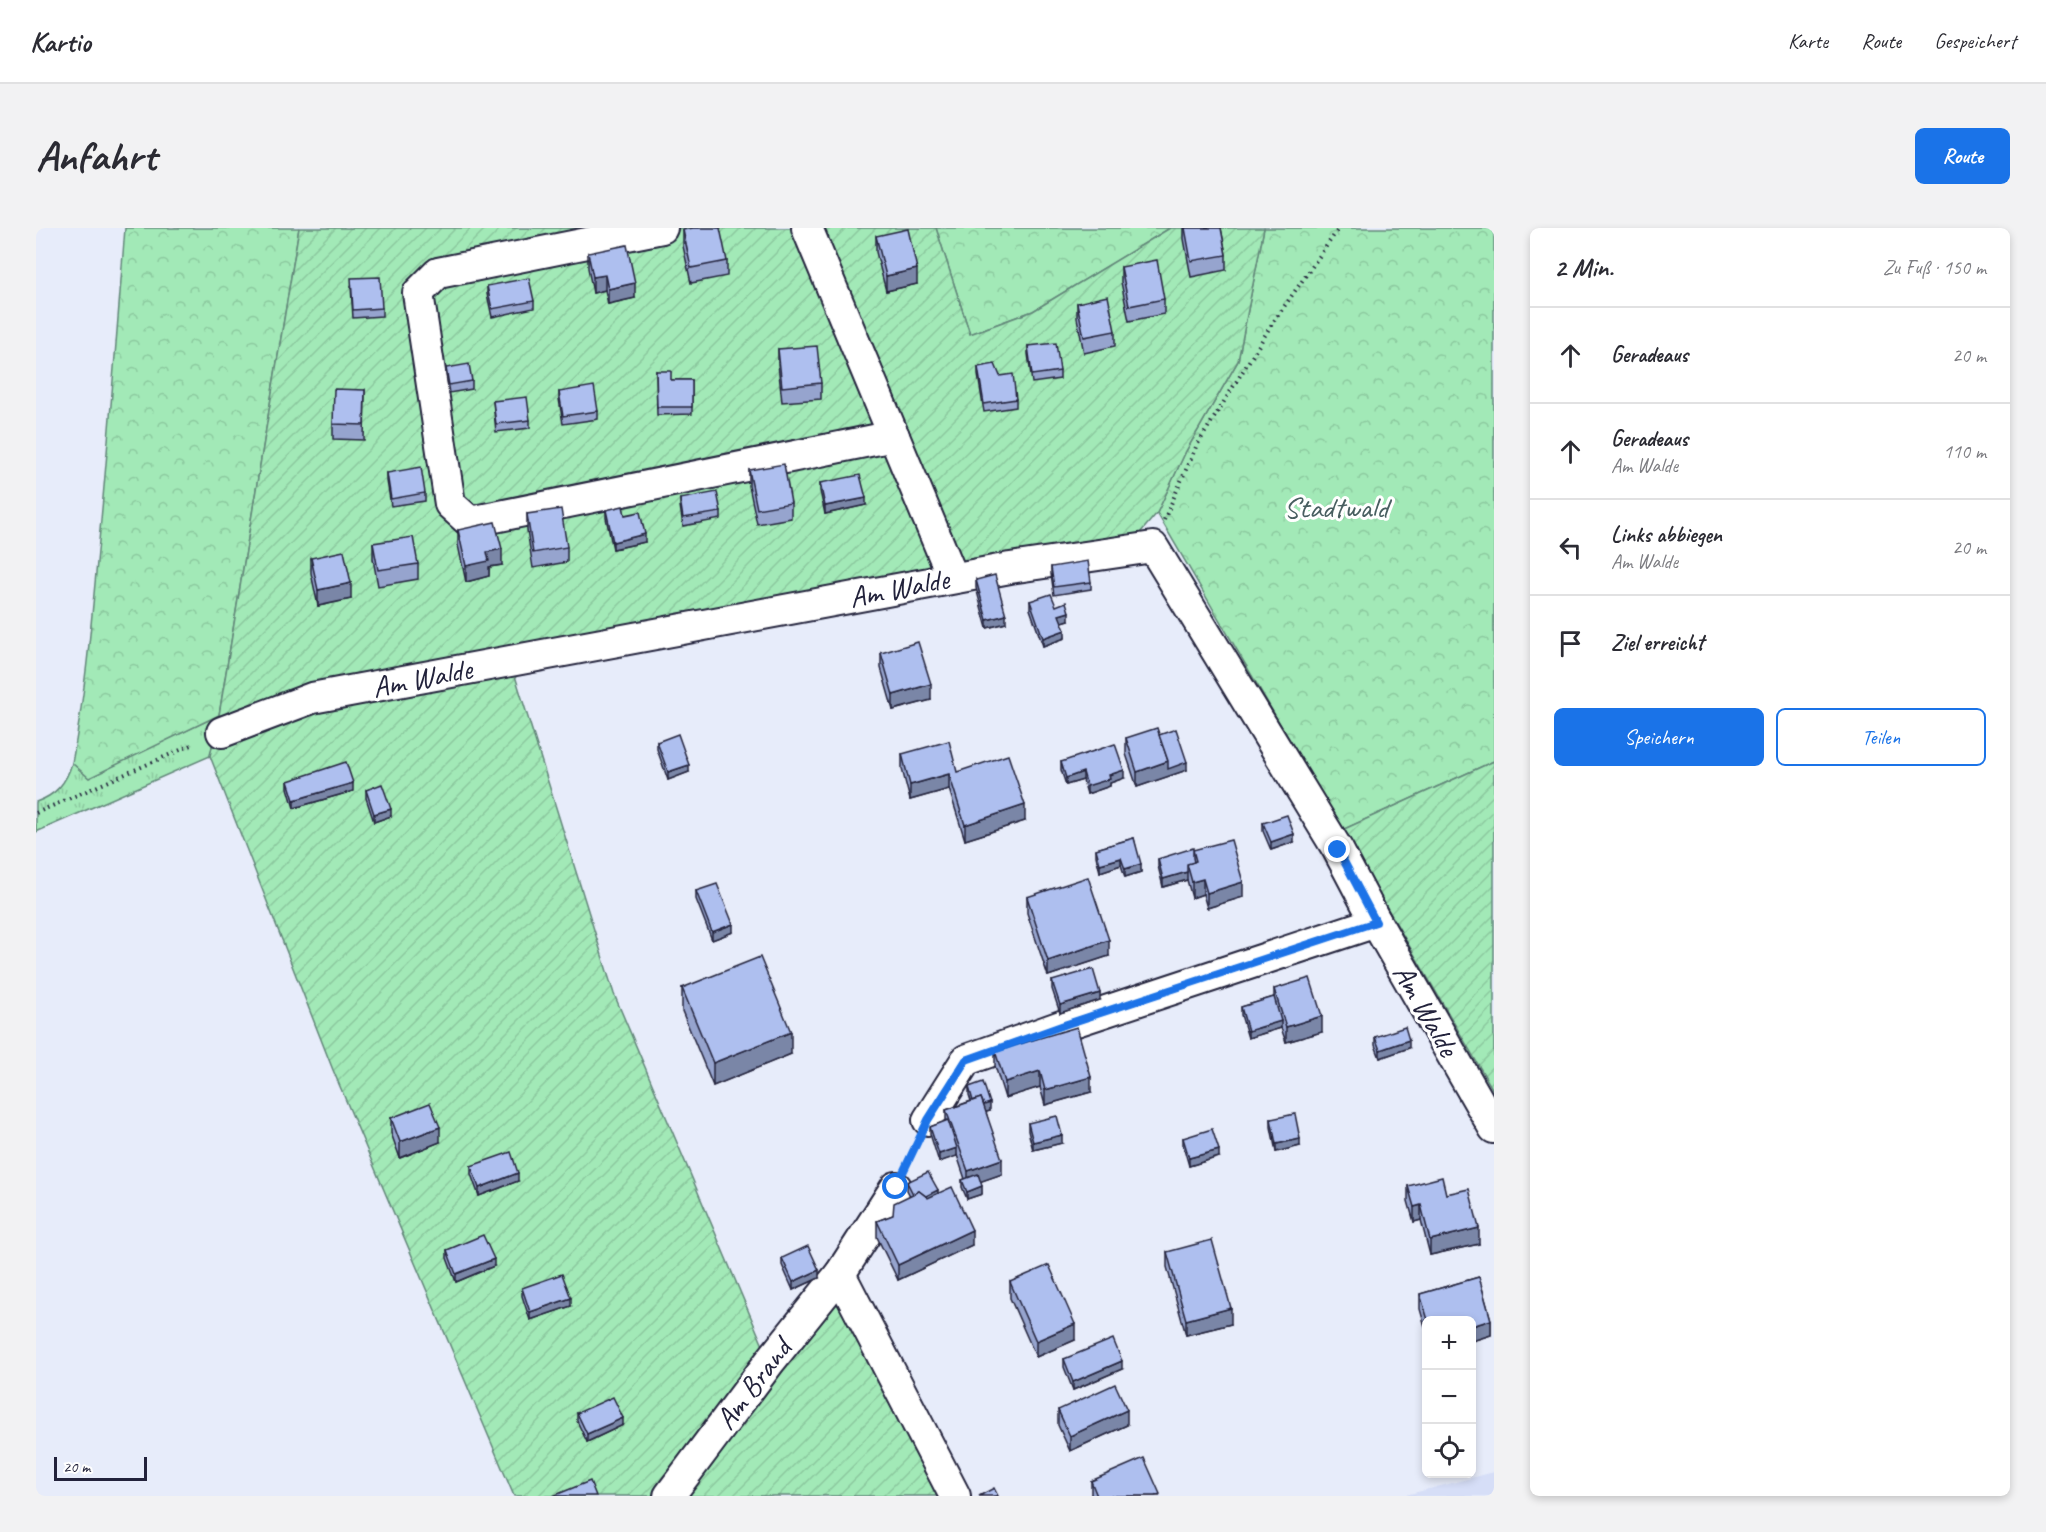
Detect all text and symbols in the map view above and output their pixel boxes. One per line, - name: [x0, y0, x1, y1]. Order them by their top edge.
- text: Kartio: [30, 24, 91, 59]
- text: Karte: [1788, 28, 1828, 54]
- text: Route: [1861, 28, 1901, 54]
- text: Gespeichert: [1934, 28, 2016, 54]
- button: Route: [1915, 128, 2010, 184]
- text: Anfahrt: [36, 130, 156, 183]
- text: 2 Min.: [1554, 251, 1613, 284]
- text: Zu Fuß · 150 m: [1883, 255, 1986, 280]
- icon: ahead: [1554, 339, 1587, 372]
- text: Geradeaus: [1611, 341, 1688, 369]
- text: 20 m: [1952, 343, 1986, 368]
- text: Geradeaus: [1611, 425, 1688, 453]
- icon: ahead: [1554, 435, 1587, 468]
- text: 110 m: [1943, 439, 1986, 464]
- text: Am Walde: [1611, 453, 1678, 478]
- park label: Stadtwald: [1284, 488, 1392, 526]
- text: Links abbiegen: [1611, 521, 1722, 549]
- icon: left: [1554, 531, 1587, 564]
- text: 20 m: [1952, 535, 1986, 560]
- text: Am Walde: [1611, 549, 1678, 574]
- street label: Am Walde: [846, 559, 954, 616]
- icon: arrive: [1554, 627, 1587, 660]
- text: Ziel erreicht: [1611, 629, 1704, 657]
- street label: Am Walde: [369, 649, 477, 706]
- button: Speichern: [1554, 708, 1764, 766]
- button: Teilen: [1776, 708, 1986, 766]
- route end: [1324, 836, 1350, 862]
- street label: Am Walde: [1384, 957, 1469, 1065]
- route start: [882, 1173, 908, 1199]
- map controls: [1422, 1316, 1476, 1478]
- button: +: [1422, 1316, 1476, 1370]
- street label: Am Brand: [707, 1328, 802, 1437]
- button: −: [1422, 1370, 1476, 1424]
- button: locate: [1422, 1424, 1476, 1478]
- scale bar: [54, 1454, 147, 1482]
- text: 20 m: [63, 1457, 90, 1477]

